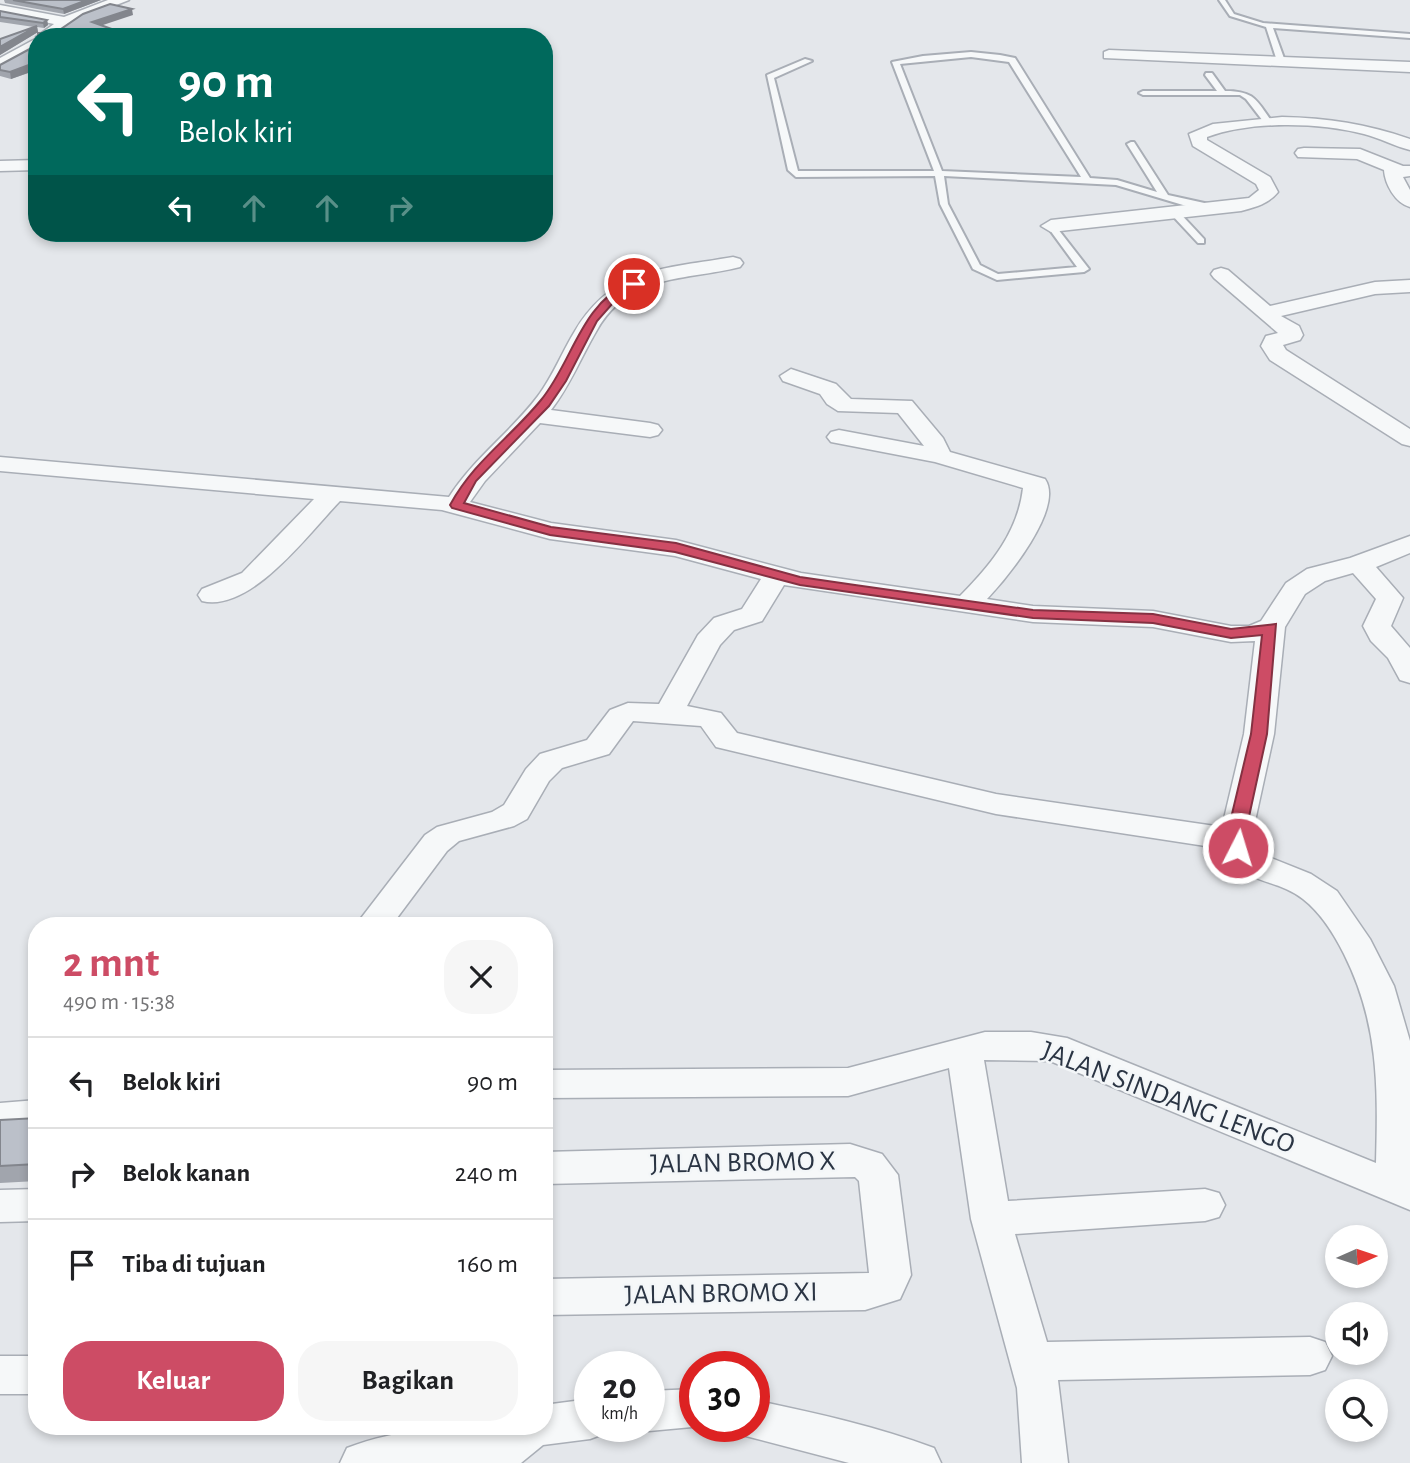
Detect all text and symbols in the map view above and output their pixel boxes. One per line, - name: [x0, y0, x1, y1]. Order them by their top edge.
- icon: left: [63, 56, 154, 147]
- text: 90 m: [178, 58, 274, 107]
- text: Belok kiri: [178, 116, 294, 148]
- icon: left: [162, 189, 200, 227]
- icon: ahead: [235, 189, 273, 227]
- icon: ahead: [308, 189, 346, 227]
- icon: right: [381, 189, 419, 227]
- pin: [604, 254, 664, 314]
- icon: arrive: [615, 265, 653, 303]
- position arrow: [1201, 811, 1275, 885]
- button: close: [444, 940, 518, 1014]
- text: 2 mnt: [63, 942, 159, 984]
- text: 490 m · 15:38: [63, 991, 175, 1014]
- street label: JALAN SINDANG LENGO: [1038, 1037, 1298, 1159]
- icon: left: [63, 1064, 101, 1102]
- text: Belok kiri: [122, 1069, 221, 1095]
- text: 90 m: [467, 1069, 518, 1095]
- street label: JALAN BROMO X: [650, 1147, 836, 1179]
- icon: right: [63, 1155, 101, 1193]
- text: Belok kanan: [122, 1160, 250, 1186]
- text: 240 m: [455, 1160, 518, 1186]
- north arrow: [1325, 1225, 1388, 1288]
- map controls: [1325, 1225, 1388, 1442]
- icon: arrive: [63, 1246, 101, 1284]
- text: Tiba di tujuan: [122, 1251, 266, 1277]
- text: 160 m: [458, 1251, 518, 1277]
- street label: JALAN BROMO XI: [624, 1278, 818, 1310]
- button: sound: [1325, 1302, 1388, 1365]
- button: Keluar: [63, 1341, 284, 1421]
- button: Bagikan: [298, 1341, 518, 1421]
- speed limit sign: 30: [679, 1351, 770, 1442]
- text: 20: [602, 1370, 637, 1405]
- button: search: [1325, 1379, 1388, 1442]
- text: km/h: [601, 1405, 638, 1423]

